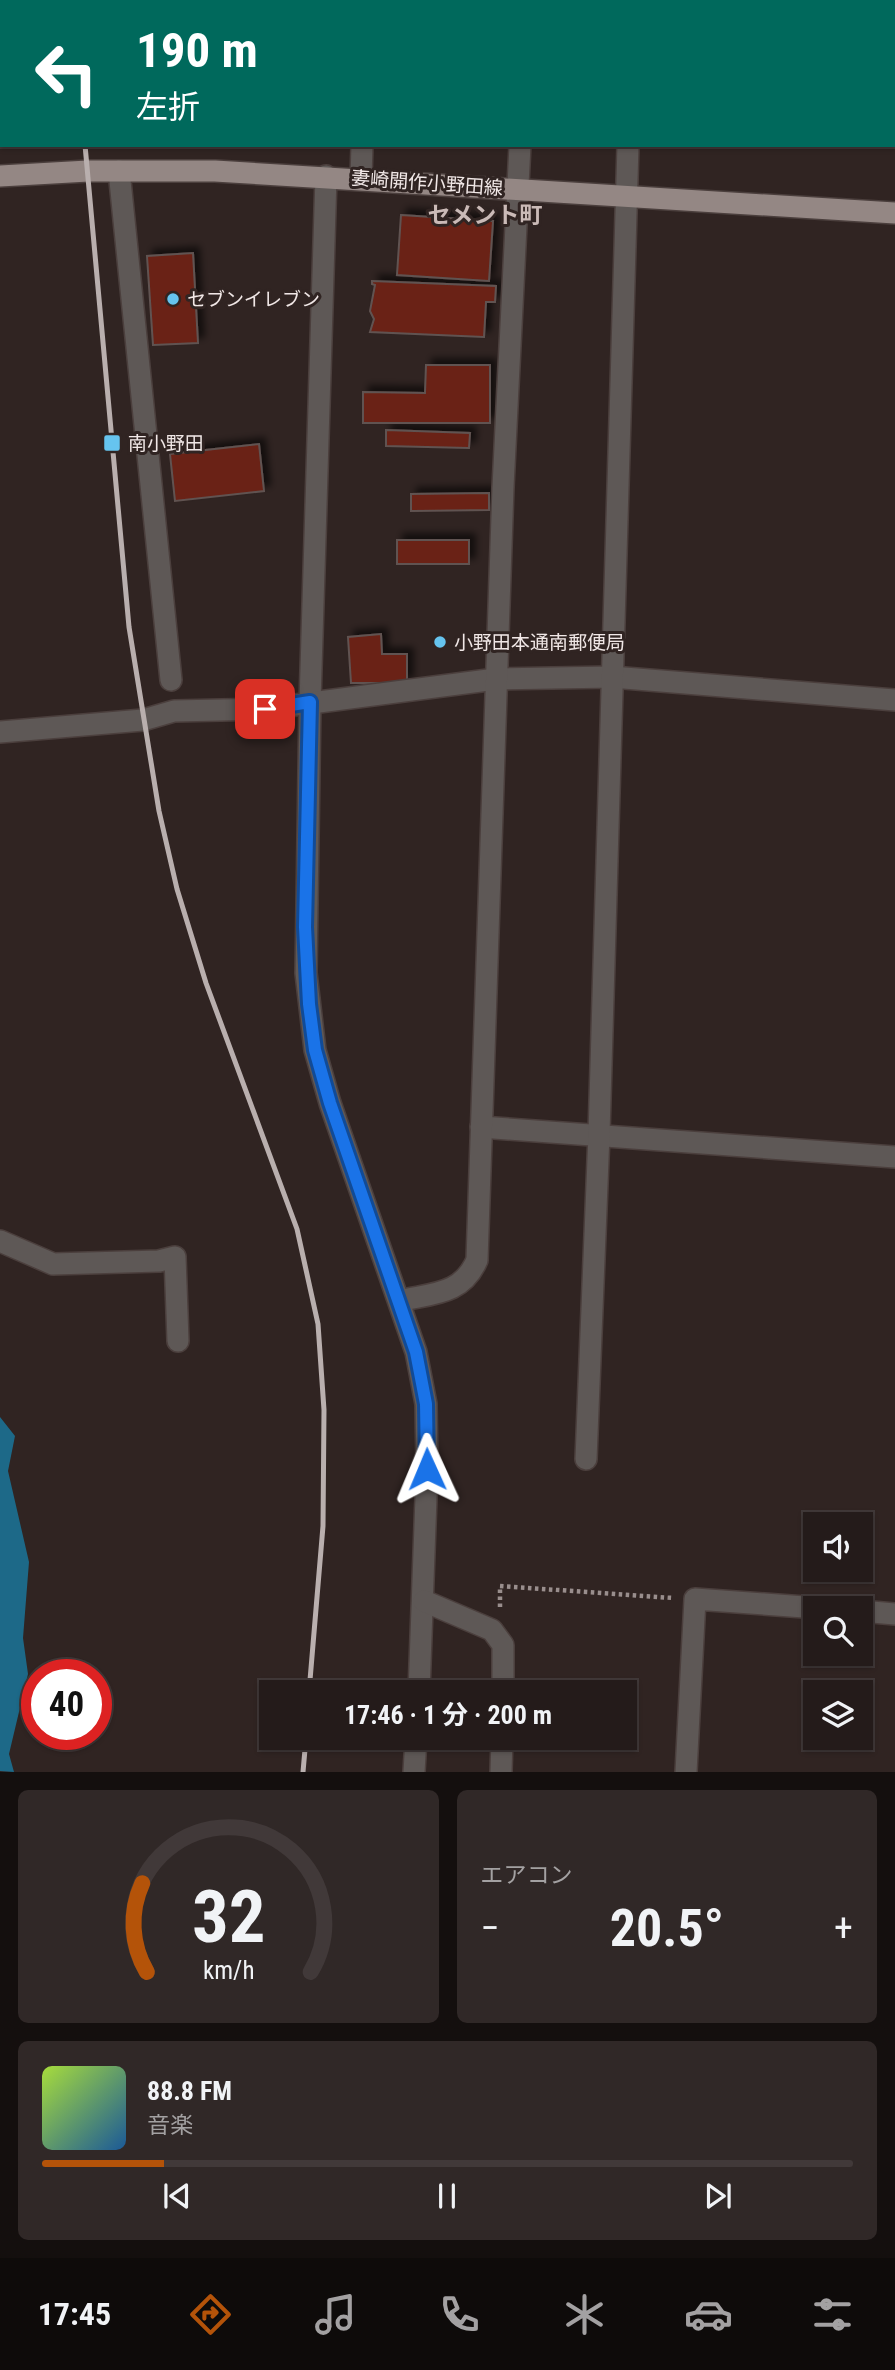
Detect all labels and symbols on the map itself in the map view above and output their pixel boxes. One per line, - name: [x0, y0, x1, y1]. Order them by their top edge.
- street label: 妻崎開作小野田線: [350, 166, 504, 200]
- district label: セメント町: [428, 202, 542, 229]
- place label: セブンイレブン: [187, 288, 320, 311]
- marker: セブンイレブン: [165, 291, 181, 307]
- place label: 南小野田: [128, 432, 204, 455]
- marker: 南小野田: [102, 433, 122, 453]
- place label: 小野田本通南郵便局: [454, 631, 625, 654]
- marker: 小野田本通南郵便局: [432, 634, 448, 650]
- pin: [235, 679, 295, 739]
- position arrow: [390, 1432, 464, 1506]
- speed limit sign: 40: [21, 1659, 112, 1750]

